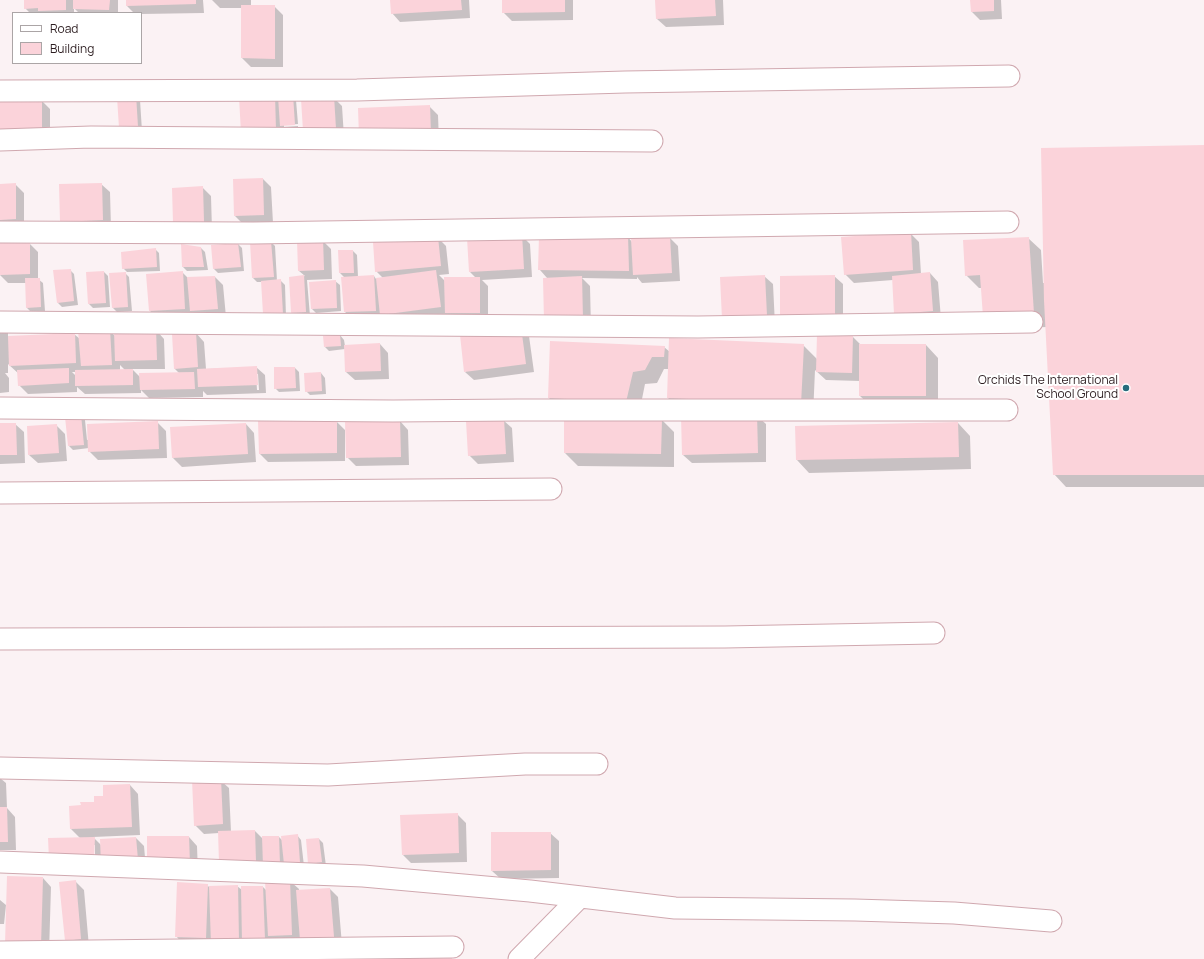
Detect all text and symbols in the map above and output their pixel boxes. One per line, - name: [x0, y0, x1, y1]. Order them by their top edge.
- legend: [12, 12, 142, 64]
- text: Road: [50, 20, 78, 37]
- text: Building: [50, 40, 94, 57]
- place label: Orchids The International School Ground: [978, 374, 1118, 402]
- marker: Orchids The International School Ground: [1121, 383, 1131, 393]

